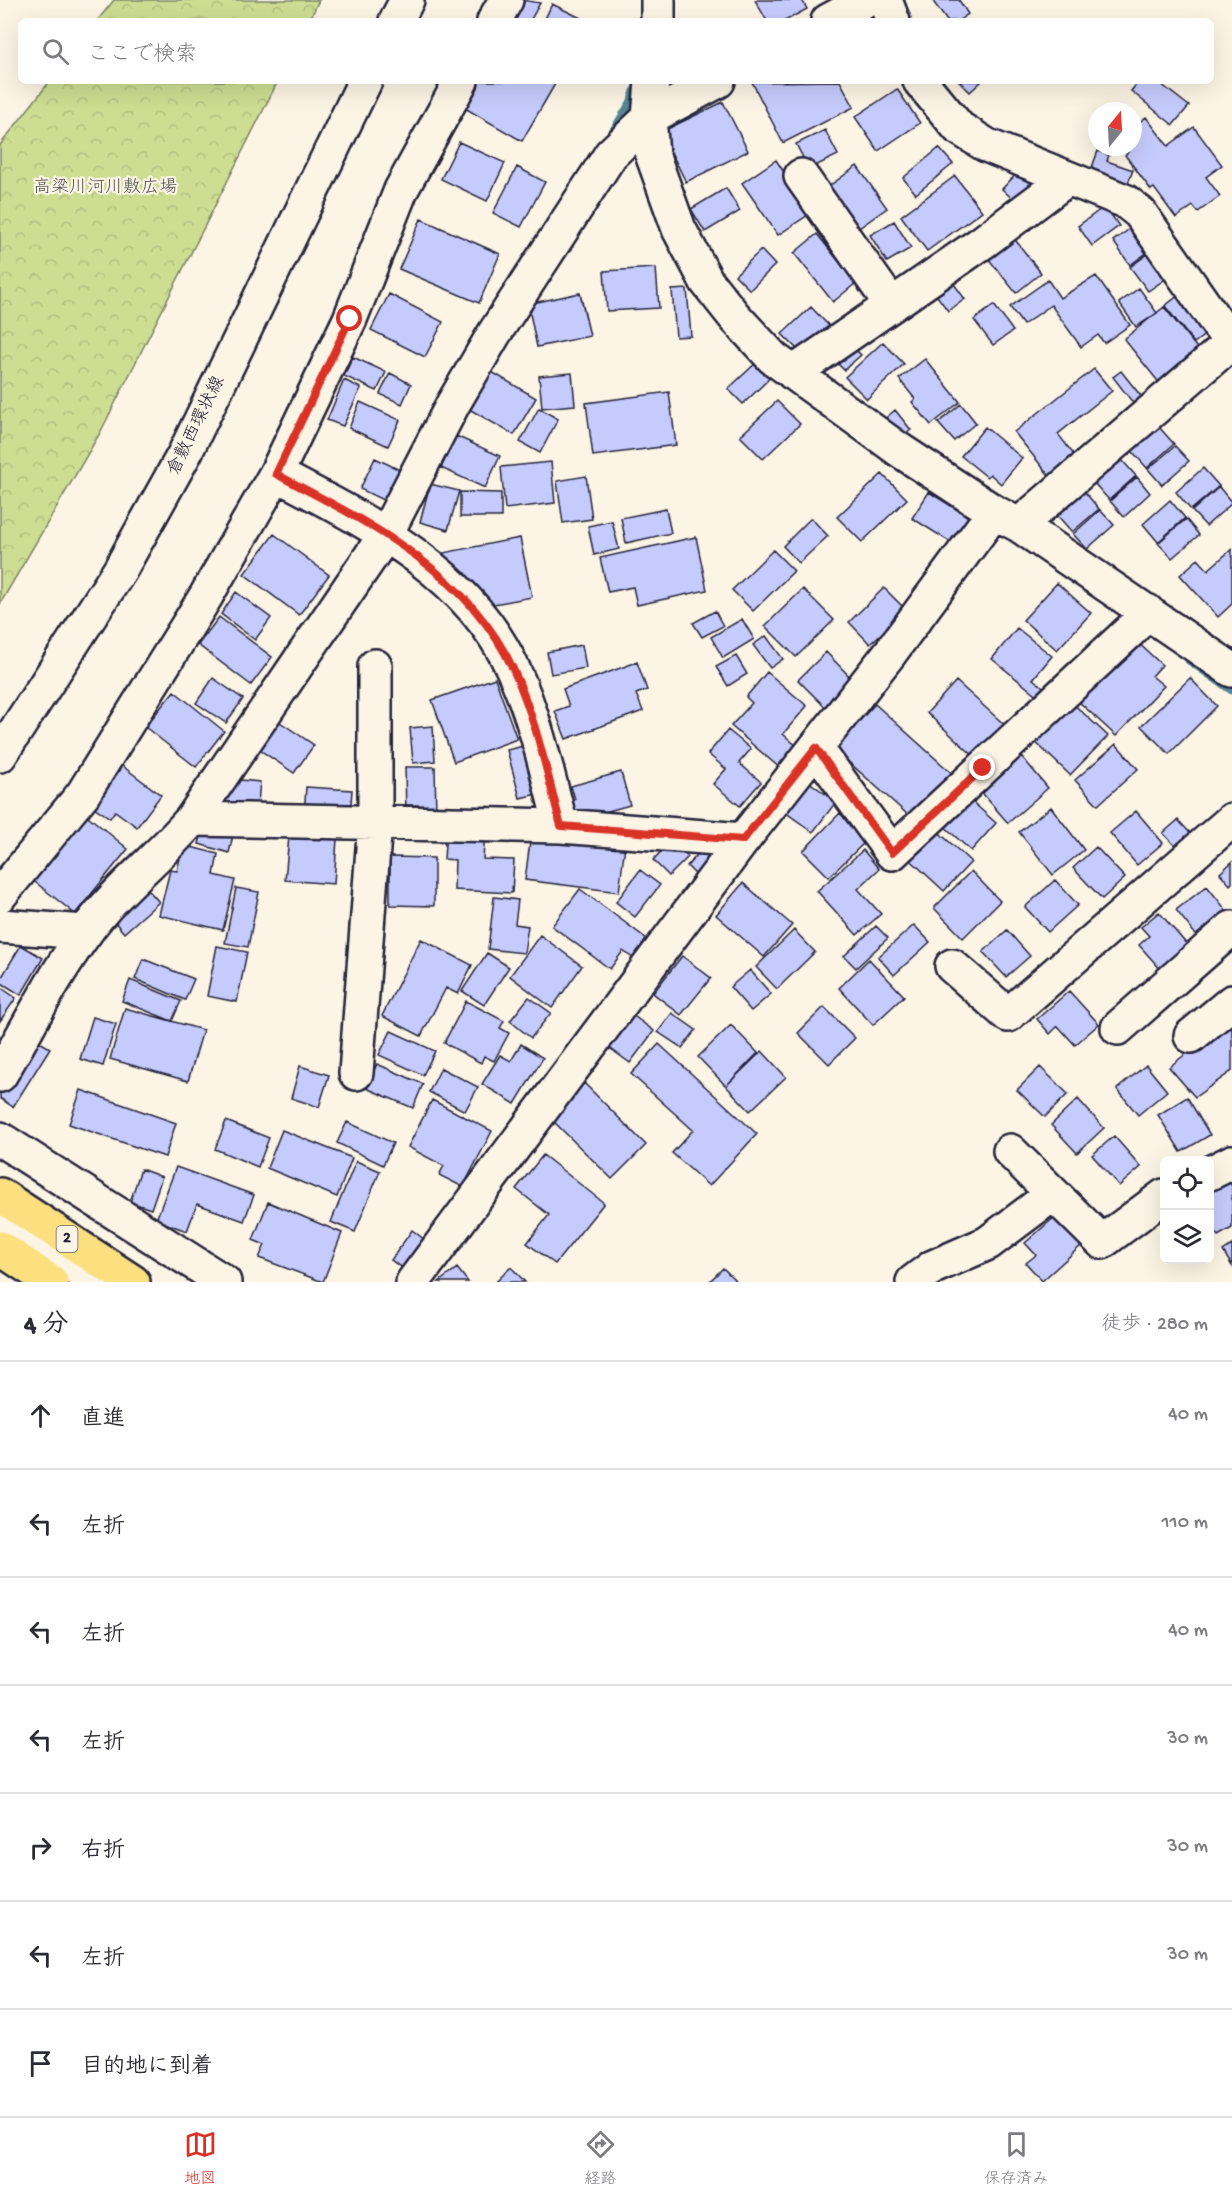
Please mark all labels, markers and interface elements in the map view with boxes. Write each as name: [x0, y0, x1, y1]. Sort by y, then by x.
search box: [18, 18, 1214, 84]
icon: search: [39, 35, 72, 68]
text: ここで検索: [87, 43, 197, 69]
north arrow: [1088, 102, 1142, 156]
park label: 高梁川河川敷広場: [33, 177, 177, 199]
route start: [336, 305, 362, 331]
street label: 倉敷西環状線: [163, 372, 230, 479]
route end: [969, 754, 995, 780]
map controls: [1160, 1156, 1214, 1264]
button: locate: [1160, 1156, 1214, 1210]
button: layers: [1160, 1210, 1214, 1264]
road number: 2: [56, 1226, 78, 1252]
text: 4 分: [24, 1311, 68, 1342]
text: 徒歩 · 280 m: [1101, 1314, 1208, 1337]
icon: ahead: [24, 1399, 57, 1432]
text: 40 m: [1168, 1404, 1208, 1427]
text: 直進: [81, 1407, 125, 1433]
icon: left: [24, 1507, 57, 1540]
text: 110 m: [1162, 1512, 1208, 1535]
text: 左折: [81, 1515, 125, 1541]
icon: left: [24, 1615, 57, 1648]
text: 40 m: [1168, 1620, 1208, 1643]
text: 左折: [81, 1623, 125, 1649]
icon: left: [24, 1723, 57, 1756]
text: 30 m: [1167, 1728, 1208, 1751]
text: 左折: [81, 1731, 125, 1757]
icon: right: [24, 1831, 57, 1864]
text: 30 m: [1167, 1836, 1208, 1859]
text: 右折: [81, 1839, 125, 1865]
icon: left: [24, 1939, 57, 1972]
text: 30 m: [1167, 1944, 1208, 1967]
text: 左折: [81, 1947, 125, 1973]
icon: arrive: [24, 2047, 57, 2080]
text: 目的地に到着: [81, 2055, 213, 2081]
tab: 地図: [184, 2128, 217, 2190]
tab: 経路: [584, 2128, 617, 2190]
tab: 保存済み: [984, 2128, 1048, 2190]

